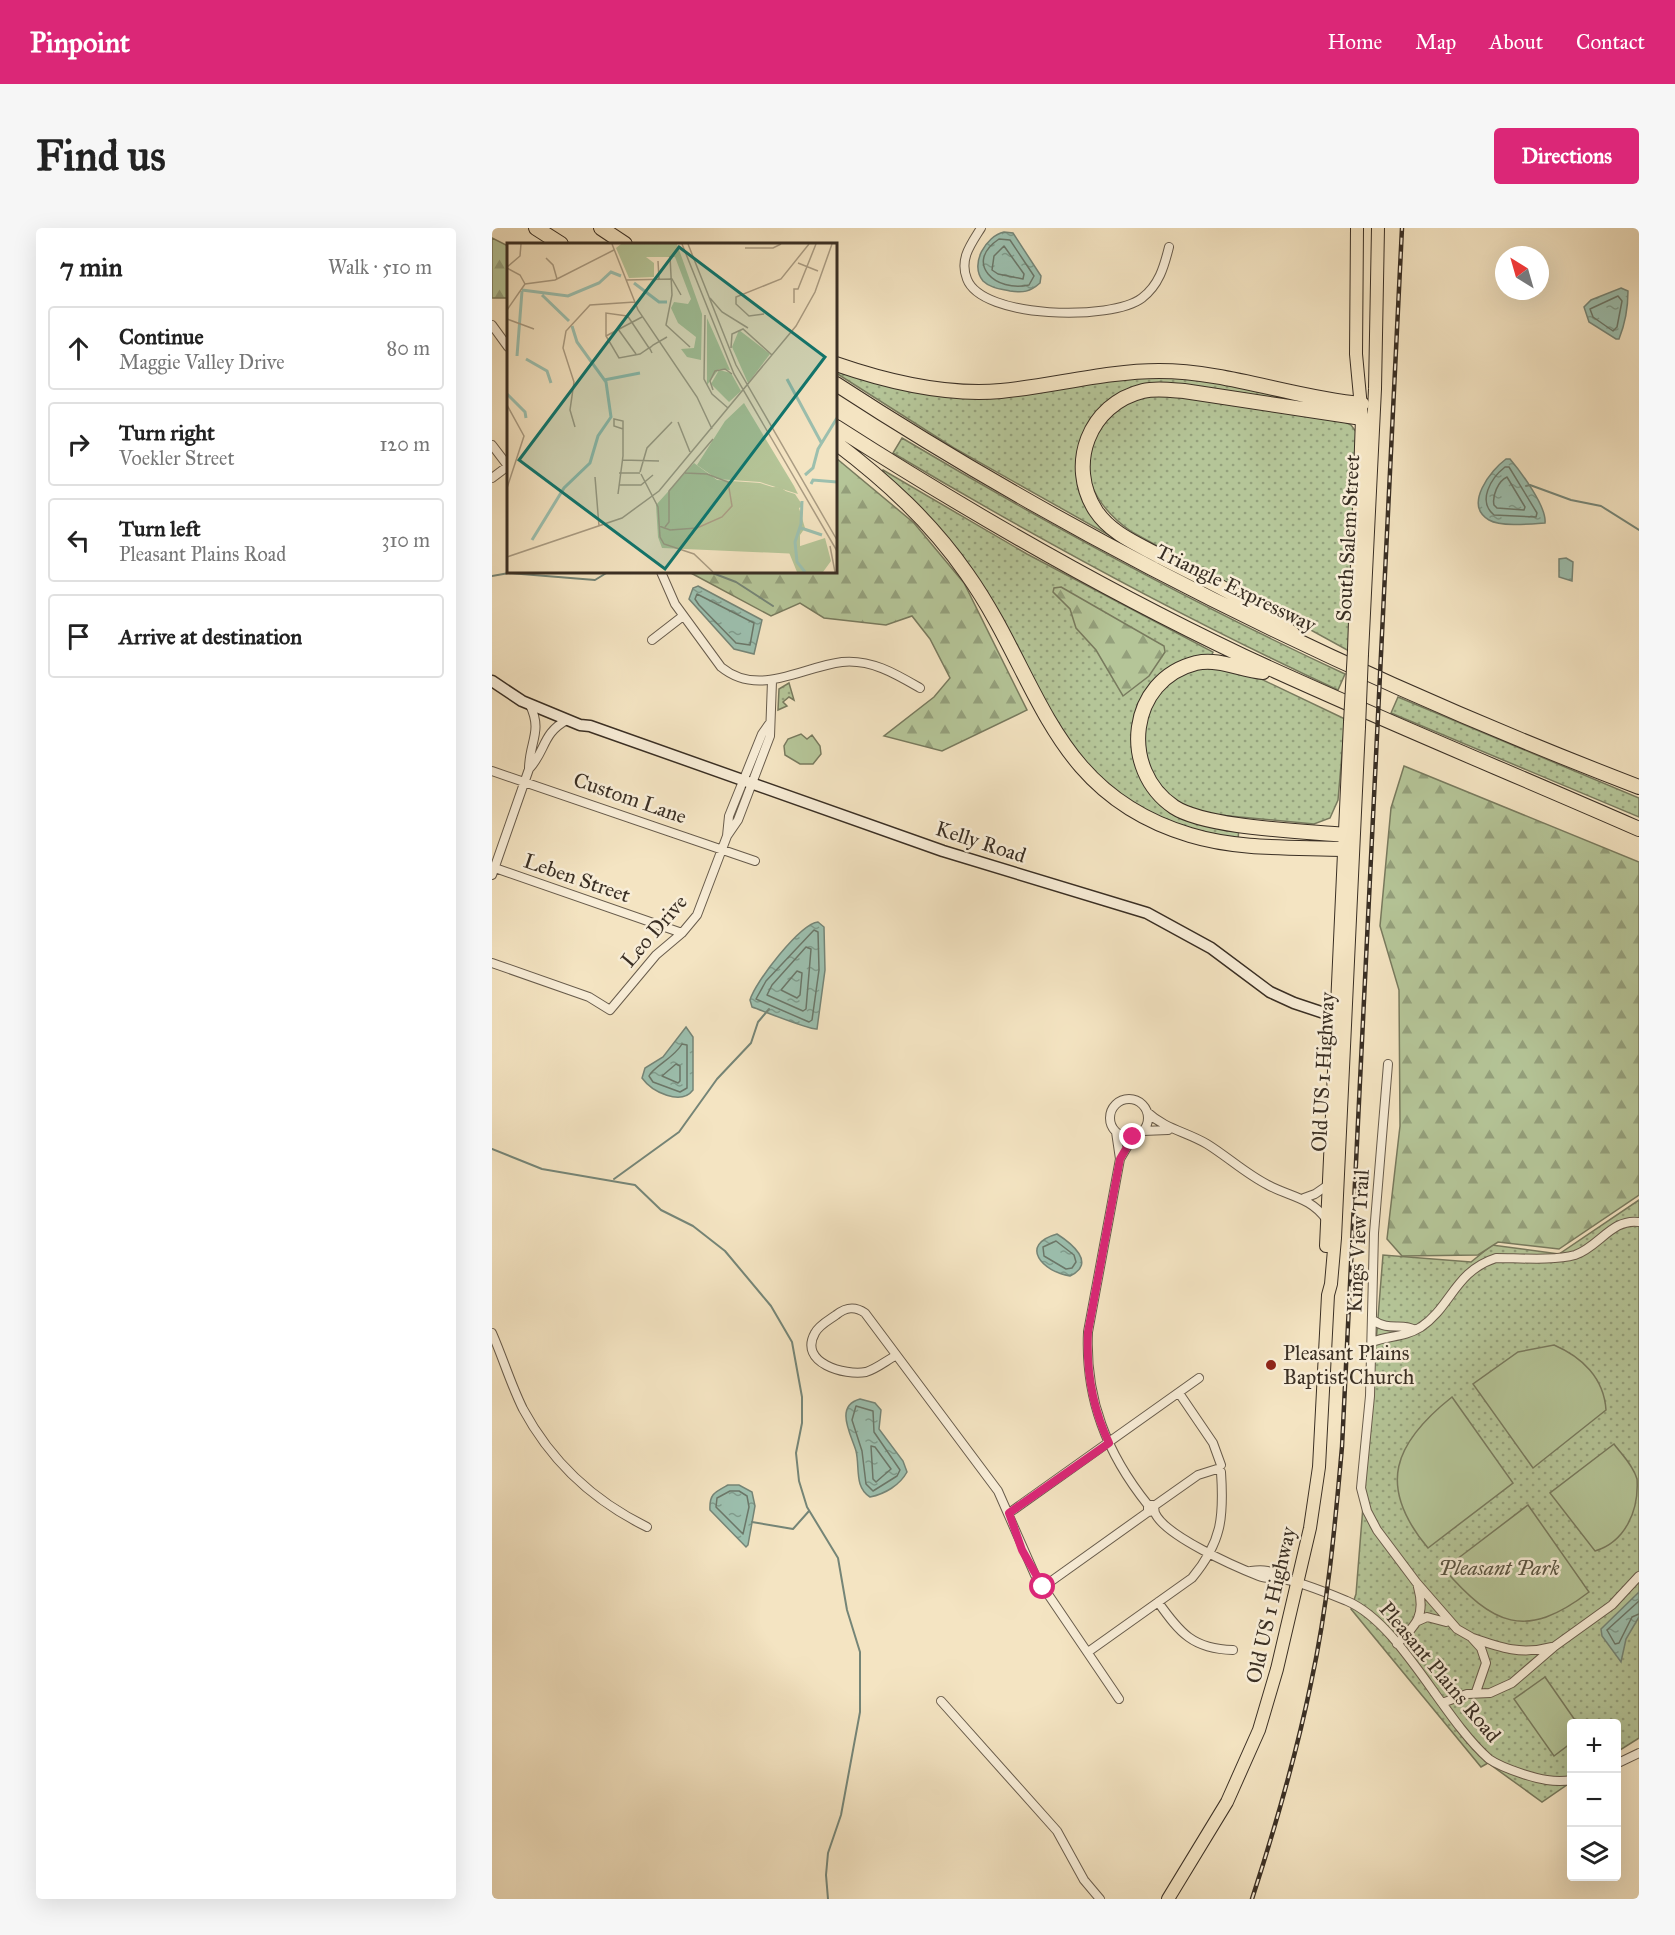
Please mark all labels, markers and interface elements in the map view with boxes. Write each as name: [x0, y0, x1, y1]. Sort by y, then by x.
text: Pinpoint: [30, 25, 130, 60]
text: Home: [1327, 29, 1382, 55]
text: Map: [1415, 29, 1456, 55]
text: About: [1489, 29, 1543, 55]
text: Contact: [1576, 29, 1645, 55]
button: Directions: [1494, 128, 1639, 184]
text: Find us: [36, 130, 166, 182]
inset map: [507, 243, 837, 573]
north arrow: [1495, 246, 1549, 300]
text: 7 min: [60, 251, 123, 283]
text: Walk · 510 m: [328, 255, 432, 279]
text: Continue: [119, 323, 204, 350]
icon: ahead: [62, 332, 95, 365]
text: 80 m: [387, 336, 430, 360]
text: Maggie Valley Drive: [119, 350, 284, 374]
text: Turn right: [119, 419, 215, 446]
icon: right: [62, 428, 95, 461]
text: 120 m: [379, 432, 430, 456]
text: Voekler Street: [119, 446, 234, 470]
street label: South Salem Street: [1331, 453, 1365, 622]
text: Turn left: [119, 515, 201, 542]
icon: left: [62, 524, 95, 557]
text: 310 m: [381, 528, 430, 552]
street label: Triangle Expressway: [1152, 538, 1321, 639]
text: Pleasant Plains Road: [119, 542, 286, 566]
icon: arrive: [62, 620, 95, 653]
text: Arrive at destination: [119, 623, 302, 650]
street label: Custom Lane: [570, 767, 690, 830]
street label: Kelly Road: [932, 815, 1030, 869]
street label: Leben Street: [520, 848, 634, 909]
street label: Leo Drive: [615, 889, 693, 973]
street label: Old US 1 Highway: [1306, 990, 1340, 1153]
route end: [1119, 1123, 1145, 1149]
street label: Kings View Trail: [1341, 1168, 1375, 1313]
place label: Pleasant Plains Baptist Church: [1283, 1340, 1415, 1390]
marker: Pleasant Plains Baptist Church: [1264, 1358, 1278, 1372]
street label: Old US 1 Highway: [1240, 1523, 1302, 1686]
park label: Pleasant Park: [1438, 1555, 1560, 1581]
route start: [1029, 1573, 1055, 1599]
street label: Pleasant Plains Road: [1374, 1596, 1507, 1748]
map controls: [1567, 1719, 1621, 1881]
button: +: [1567, 1719, 1621, 1773]
button: −: [1567, 1773, 1621, 1827]
button: layers: [1567, 1827, 1621, 1881]

